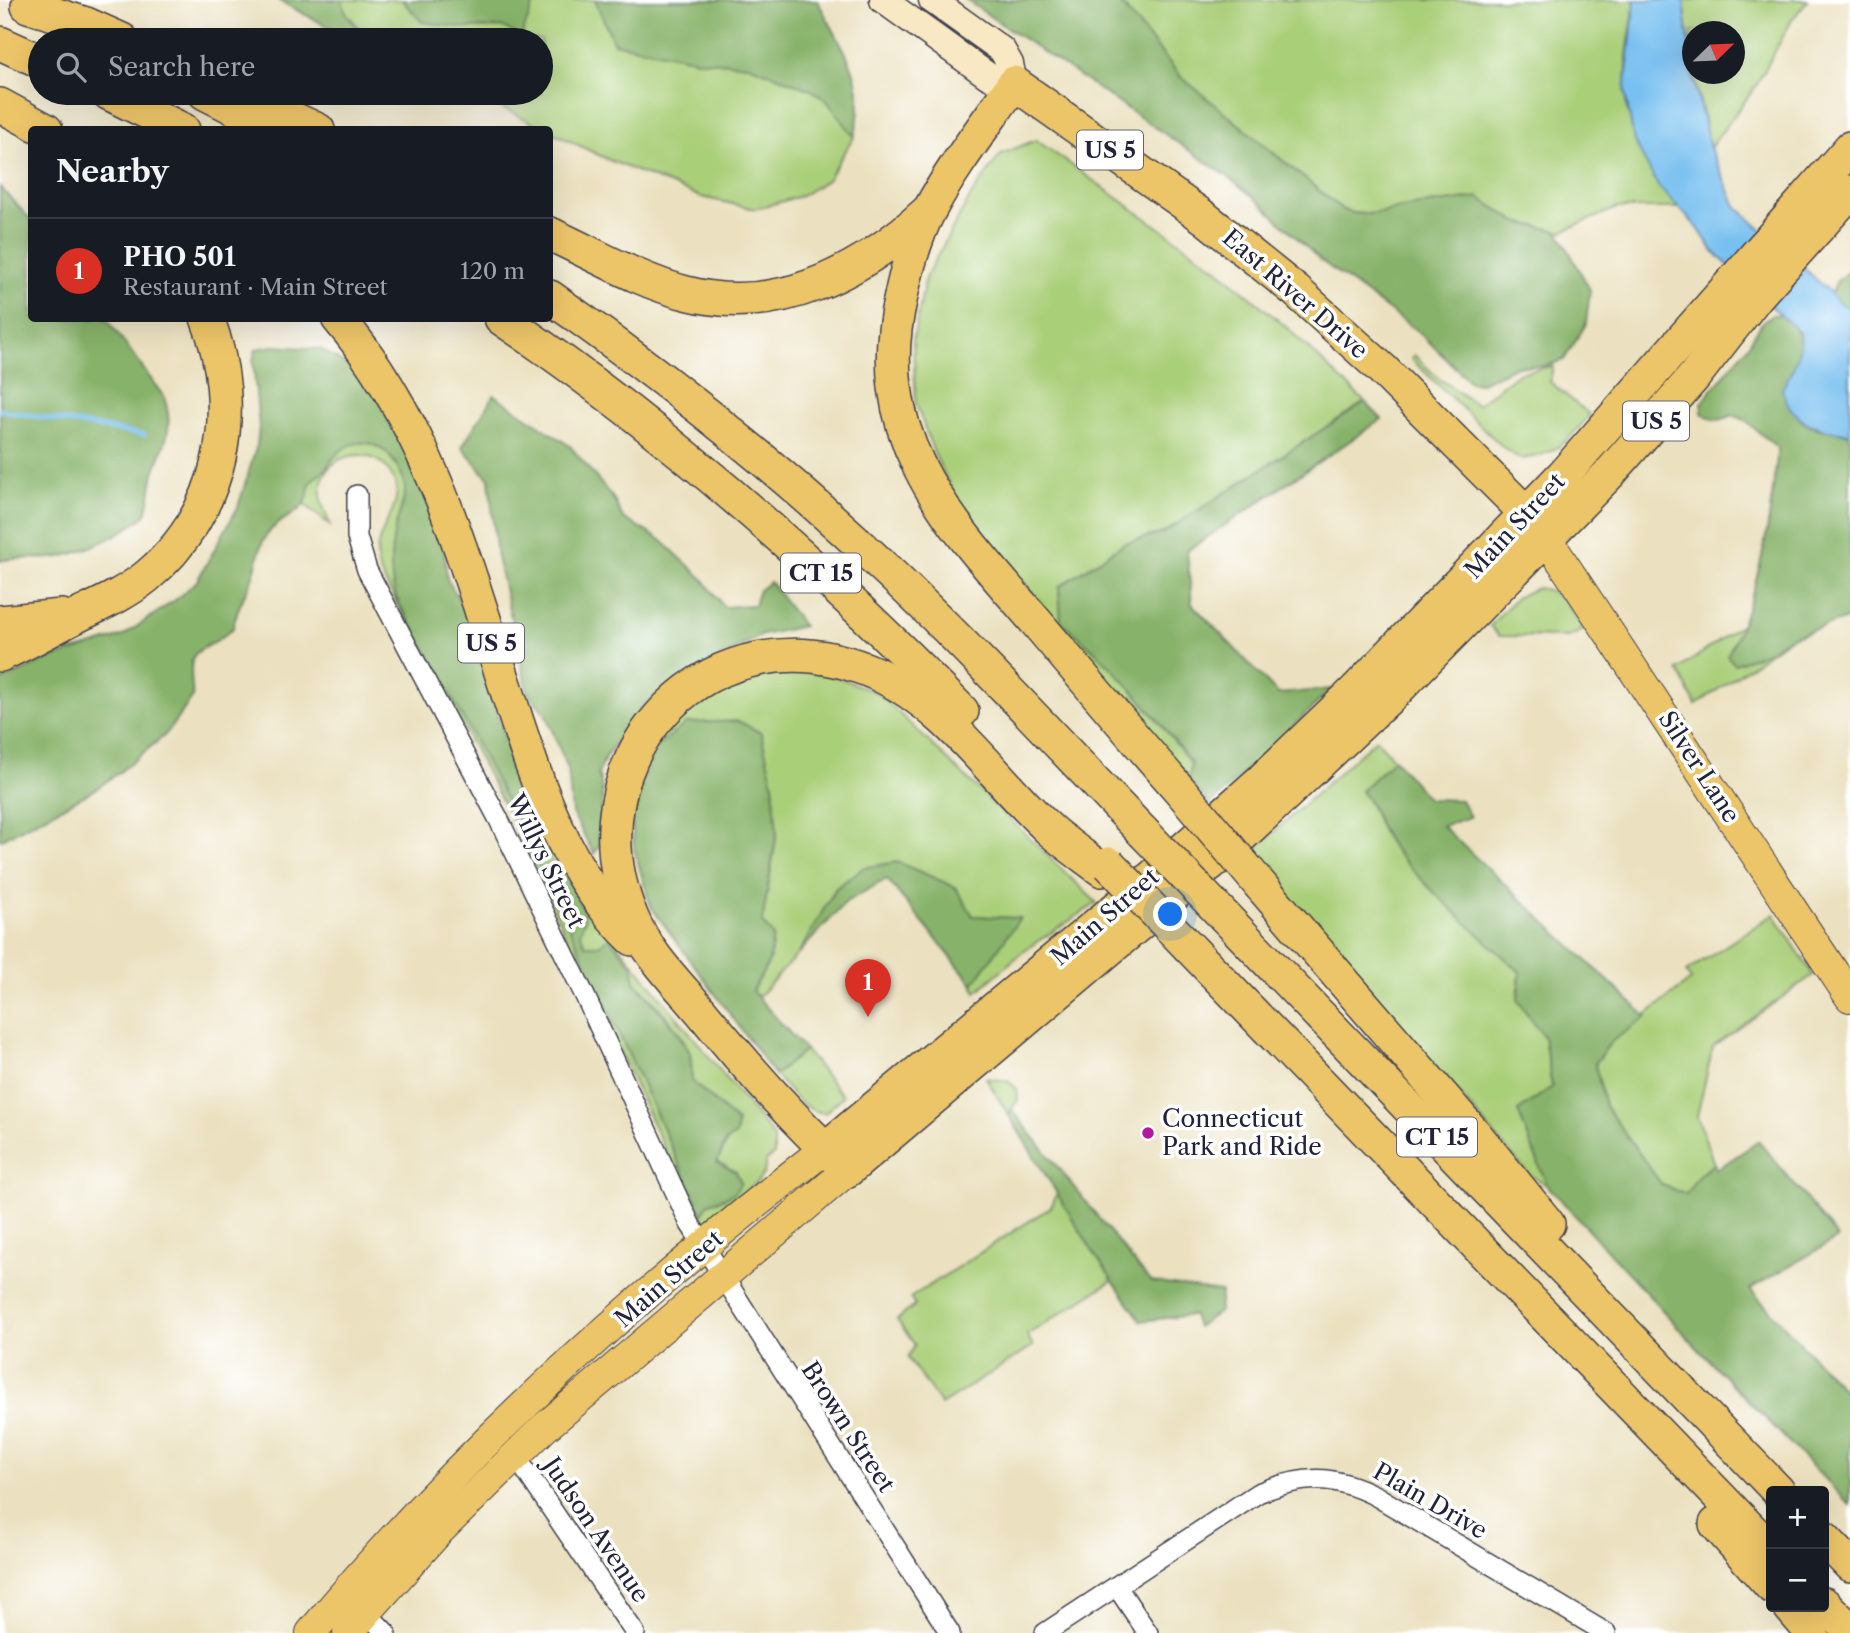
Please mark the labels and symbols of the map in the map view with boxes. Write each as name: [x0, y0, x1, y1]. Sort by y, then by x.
north arrow: [1682, 21, 1745, 84]
road number: US 5: [1077, 130, 1143, 169]
street label: East River Drive: [1217, 223, 1374, 365]
road number: US 5: [1623, 402, 1689, 440]
street label: Main Street: [1459, 467, 1571, 584]
road number: CT 15: [781, 554, 861, 593]
road number: US 5: [458, 624, 524, 663]
street label: Silver Lane: [1653, 705, 1746, 828]
street label: Willys Street: [501, 788, 592, 933]
street label: Main Street: [1045, 862, 1165, 971]
your location: [1153, 897, 1187, 931]
pin: 1: [845, 959, 891, 1017]
place label: Connecticut Park and Ride: [1162, 1104, 1322, 1161]
road number: CT 15: [1397, 1118, 1477, 1156]
marker: Connecticut Park and Ride: [1140, 1125, 1156, 1141]
street label: Main Street: [609, 1224, 729, 1333]
street label: Brown Street: [795, 1356, 902, 1498]
street label: Judson Avenue: [535, 1448, 656, 1608]
street label: Plain Drive: [1368, 1456, 1492, 1545]

